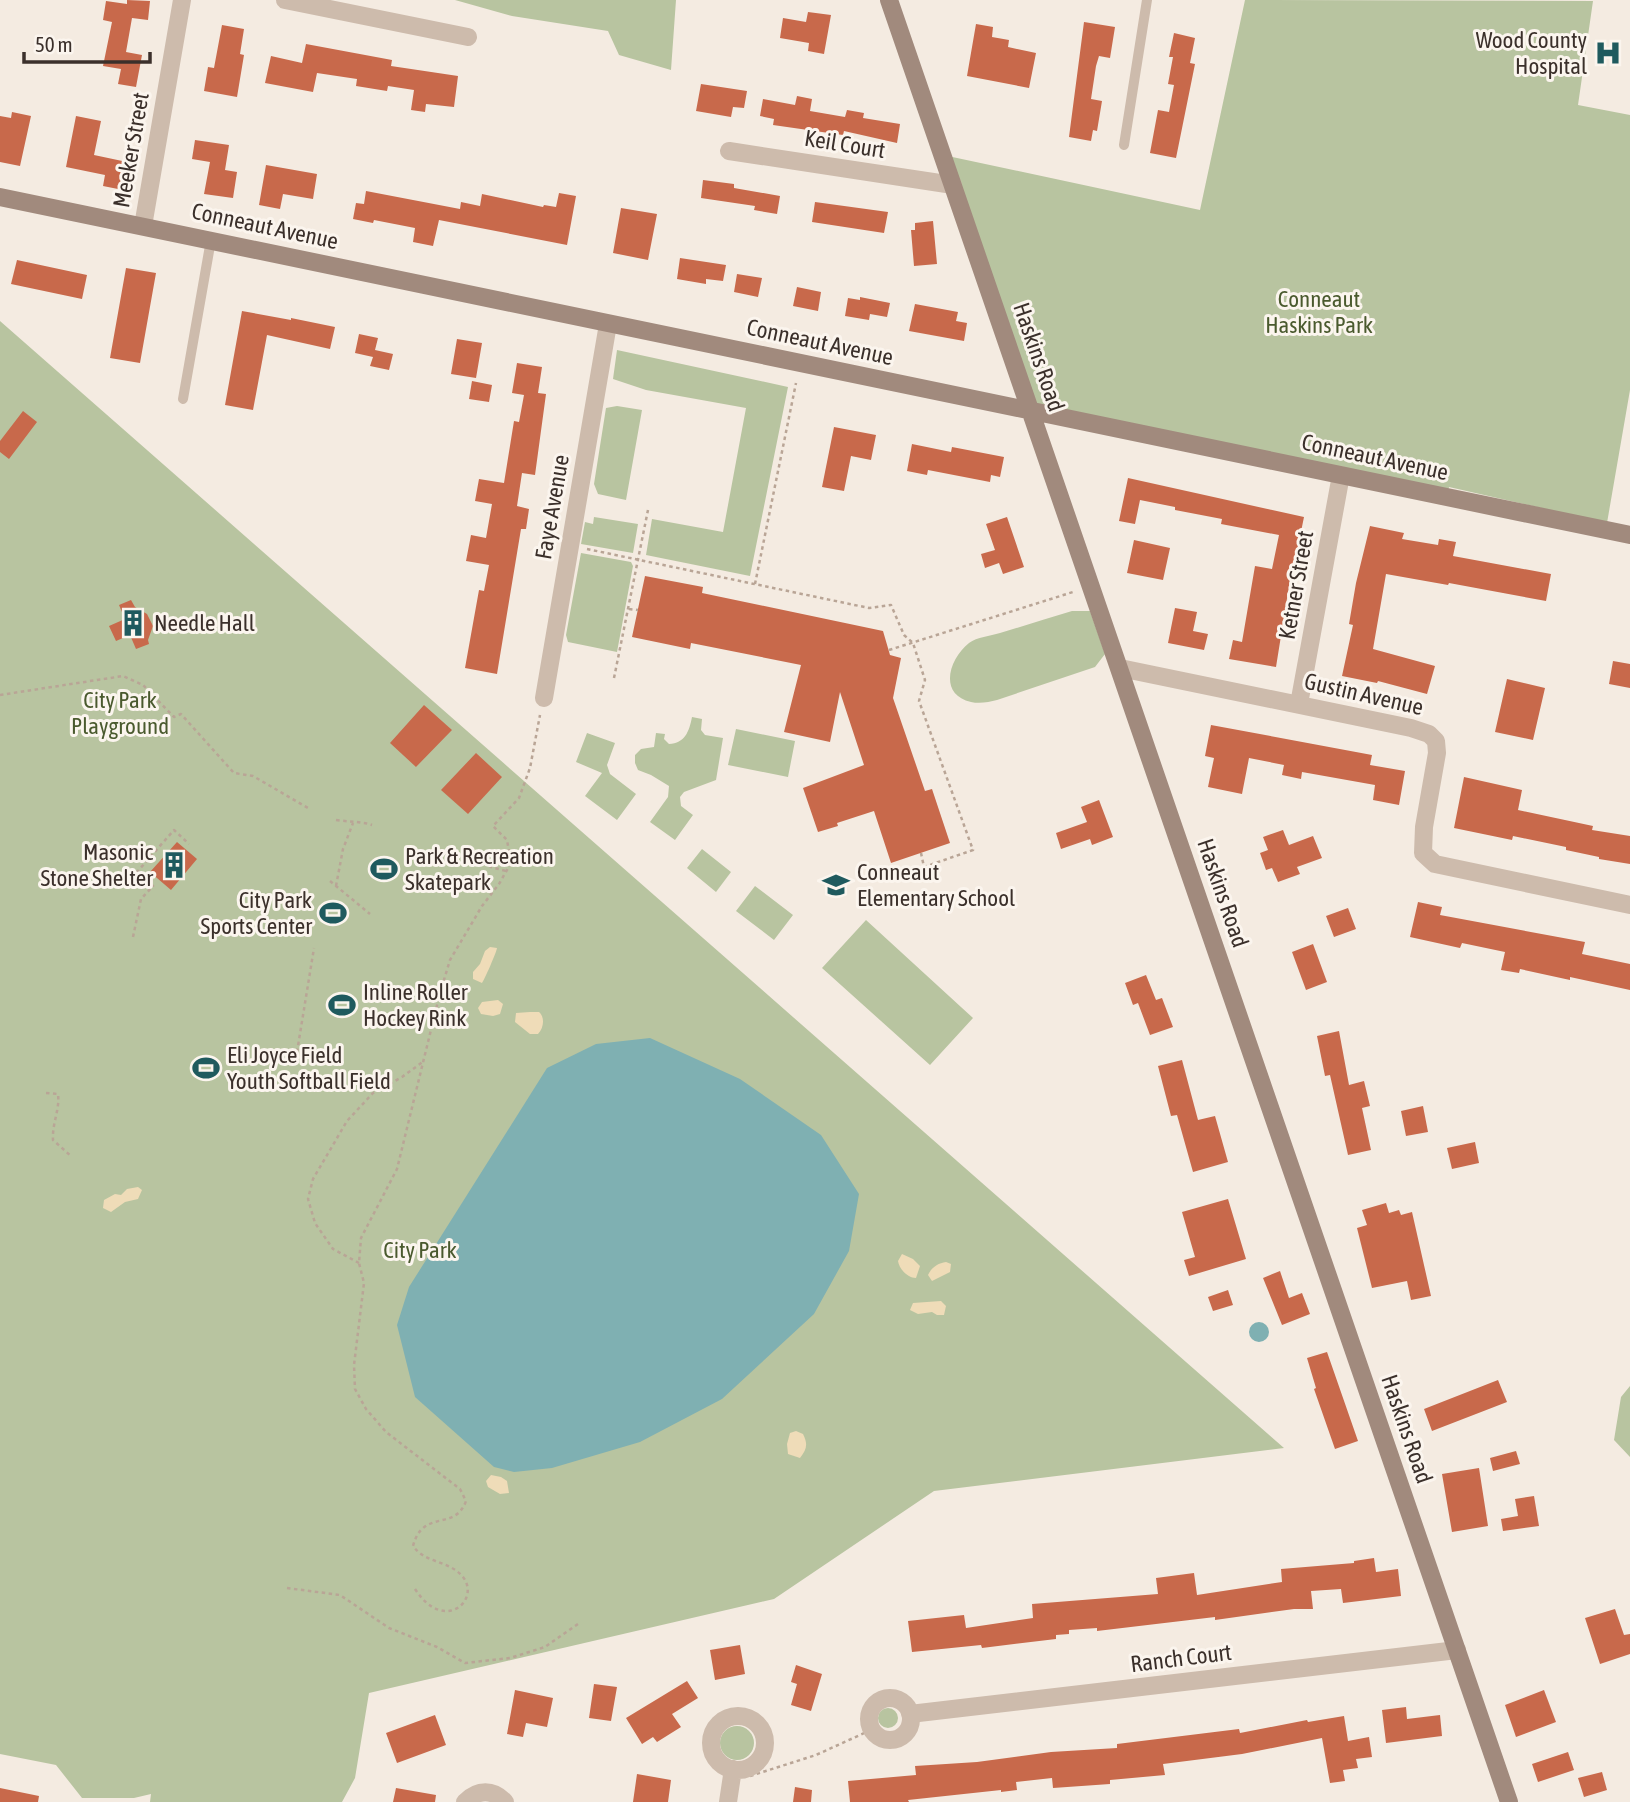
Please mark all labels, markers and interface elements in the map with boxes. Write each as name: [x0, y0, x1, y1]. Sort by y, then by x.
scale bar: [24, 21, 150, 65]
place label: Wood County Hospital: [1476, 27, 1587, 79]
text: 50 m: [35, 32, 73, 56]
hospital icon: Wood County Hospital: [1593, 38, 1623, 68]
street label: Meeker Street: [108, 90, 154, 210]
street label: Keil Court: [803, 125, 887, 163]
street label: Conneaut Avenue: [189, 198, 341, 254]
park label: Conneaut Haskins Park: [1265, 286, 1373, 338]
street label: Haskins Road: [1008, 299, 1070, 415]
street label: Conneaut Avenue: [744, 314, 896, 370]
street label: Conneaut Avenue: [1299, 429, 1451, 485]
street label: Faye Avenue: [530, 453, 574, 561]
street label: Ketner Street: [1274, 529, 1318, 641]
building icon: Needle Hall: [118, 608, 148, 638]
place label: Needle Hall: [154, 610, 255, 636]
street label: Gustin Avenue: [1302, 668, 1426, 720]
park label: City Park Playground: [71, 687, 169, 739]
street label: Haskins Road: [1192, 835, 1254, 951]
place label: Masonic Stone Shelter: [40, 839, 154, 891]
place label: Park & Recreation Skatepark: [405, 843, 554, 895]
building icon: Masonic Stone Shelter: [159, 850, 189, 880]
sports icon: Park & Recreation Skatepark: [369, 854, 399, 884]
place label: Conneaut Elementary School: [857, 859, 1015, 911]
school or university icon: Conneaut Elementary School: [821, 870, 851, 900]
place label: City Park Sports Center: [201, 887, 313, 939]
sports icon: City Park Sports Center: [318, 898, 348, 928]
place label: Inline Roller Hockey Rink: [363, 979, 469, 1031]
sports icon: Inline Roller Hockey Rink: [327, 990, 357, 1020]
place label: Eli Joyce Field Youth Softball Field: [227, 1042, 391, 1094]
sports icon: Eli Joyce Field Youth Softball Field: [191, 1053, 221, 1083]
park label: City Park: [383, 1237, 457, 1263]
street label: Haskins Road: [1376, 1371, 1438, 1487]
street label: Ranch Court: [1129, 1639, 1233, 1677]

